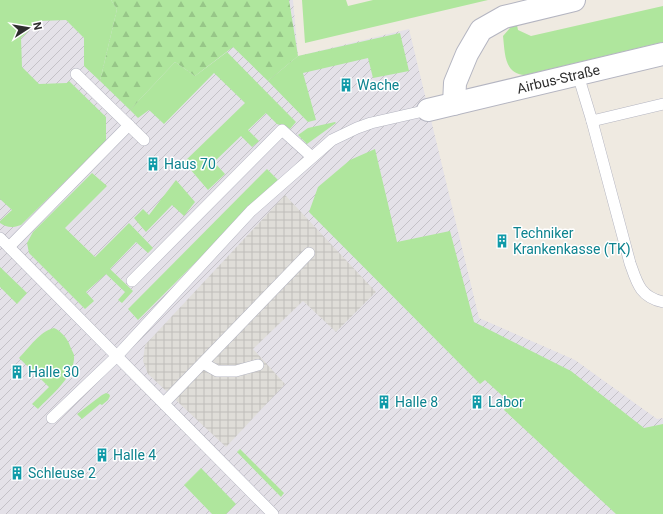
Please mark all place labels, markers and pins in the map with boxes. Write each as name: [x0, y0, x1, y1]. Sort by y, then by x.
building icon: Wache: [338, 77, 354, 93]
place label: Wache: [357, 77, 399, 93]
building icon: Haus 70: [145, 156, 161, 172]
place label: Haus 70: [164, 156, 216, 172]
place label: Techniker Krankenkasse (TK): [513, 225, 631, 258]
building icon: Techniker Krankenkasse (TK): [494, 233, 510, 249]
building icon: Halle 30: [9, 364, 25, 380]
place label: Halle 30: [28, 364, 79, 380]
building icon: Halle 8: [376, 394, 392, 410]
place label: Halle 8: [395, 394, 438, 410]
building icon: Labor: [469, 394, 485, 410]
place label: Labor: [488, 394, 524, 410]
building icon: Halle 4: [94, 447, 110, 463]
place label: Halle 4: [113, 447, 156, 463]
building icon: Schleuse 2: [9, 465, 25, 481]
place label: Schleuse 2: [28, 465, 96, 481]

